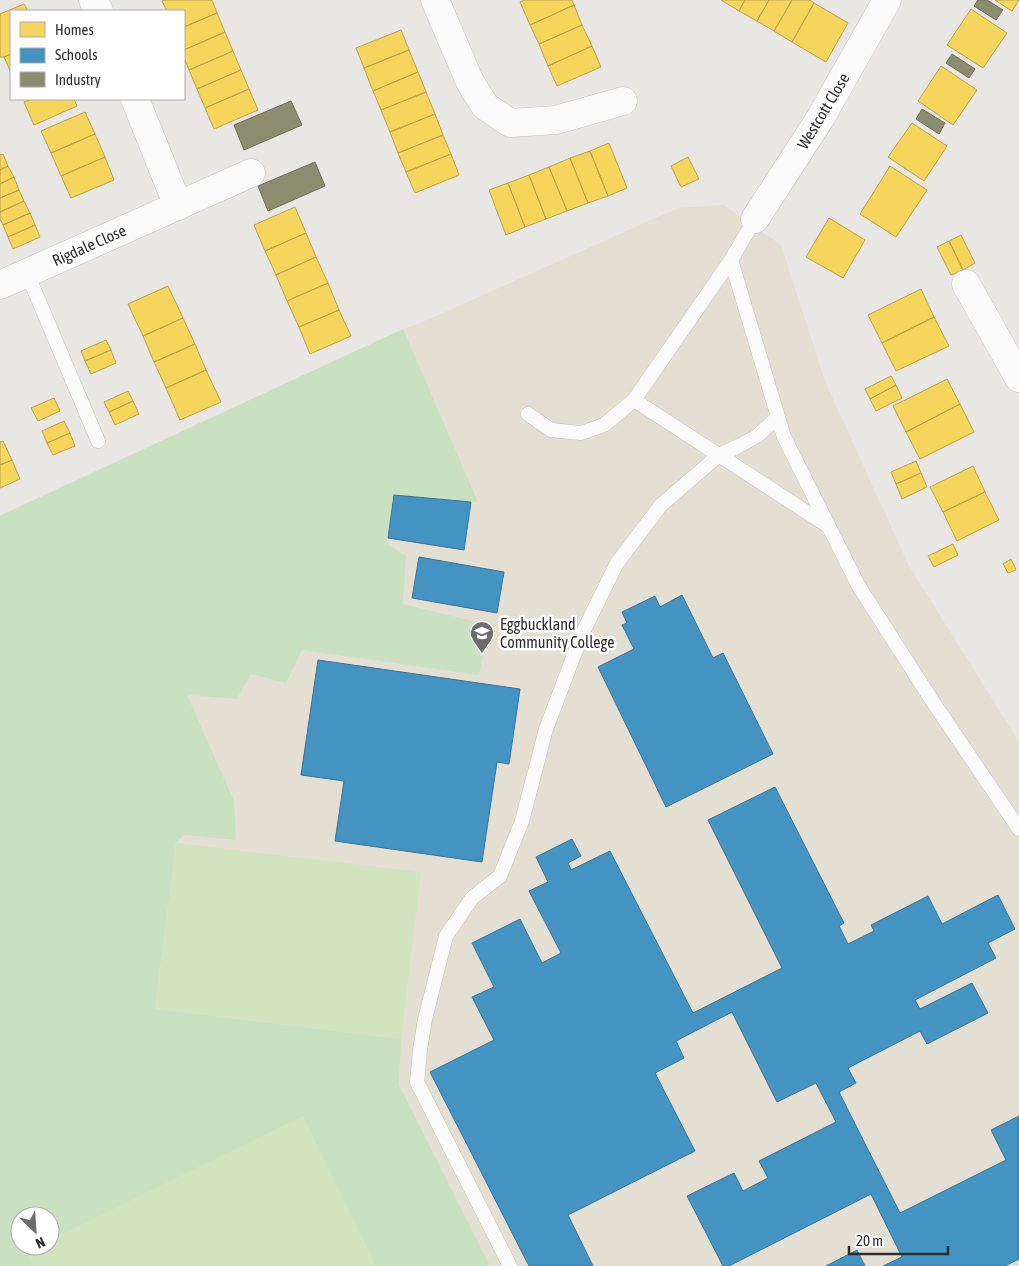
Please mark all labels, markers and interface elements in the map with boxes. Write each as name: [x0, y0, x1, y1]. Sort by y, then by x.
legend: [10, 10, 185, 100]
text: Homes: [55, 21, 94, 38]
text: Schools: [55, 46, 98, 63]
street label: Westcott Close: [793, 70, 853, 152]
text: Industry: [55, 71, 101, 88]
street label: Rigdale Close: [49, 221, 129, 270]
place label: Eggbuckland Community College: [500, 615, 614, 652]
school or university icon: Eggbuckland Community College: [469, 620, 495, 654]
north arrow: [10, 1206, 60, 1256]
scale bar: [849, 1224, 948, 1256]
text: 20 m: [856, 1232, 883, 1249]
text: N: [33, 1234, 48, 1252]

